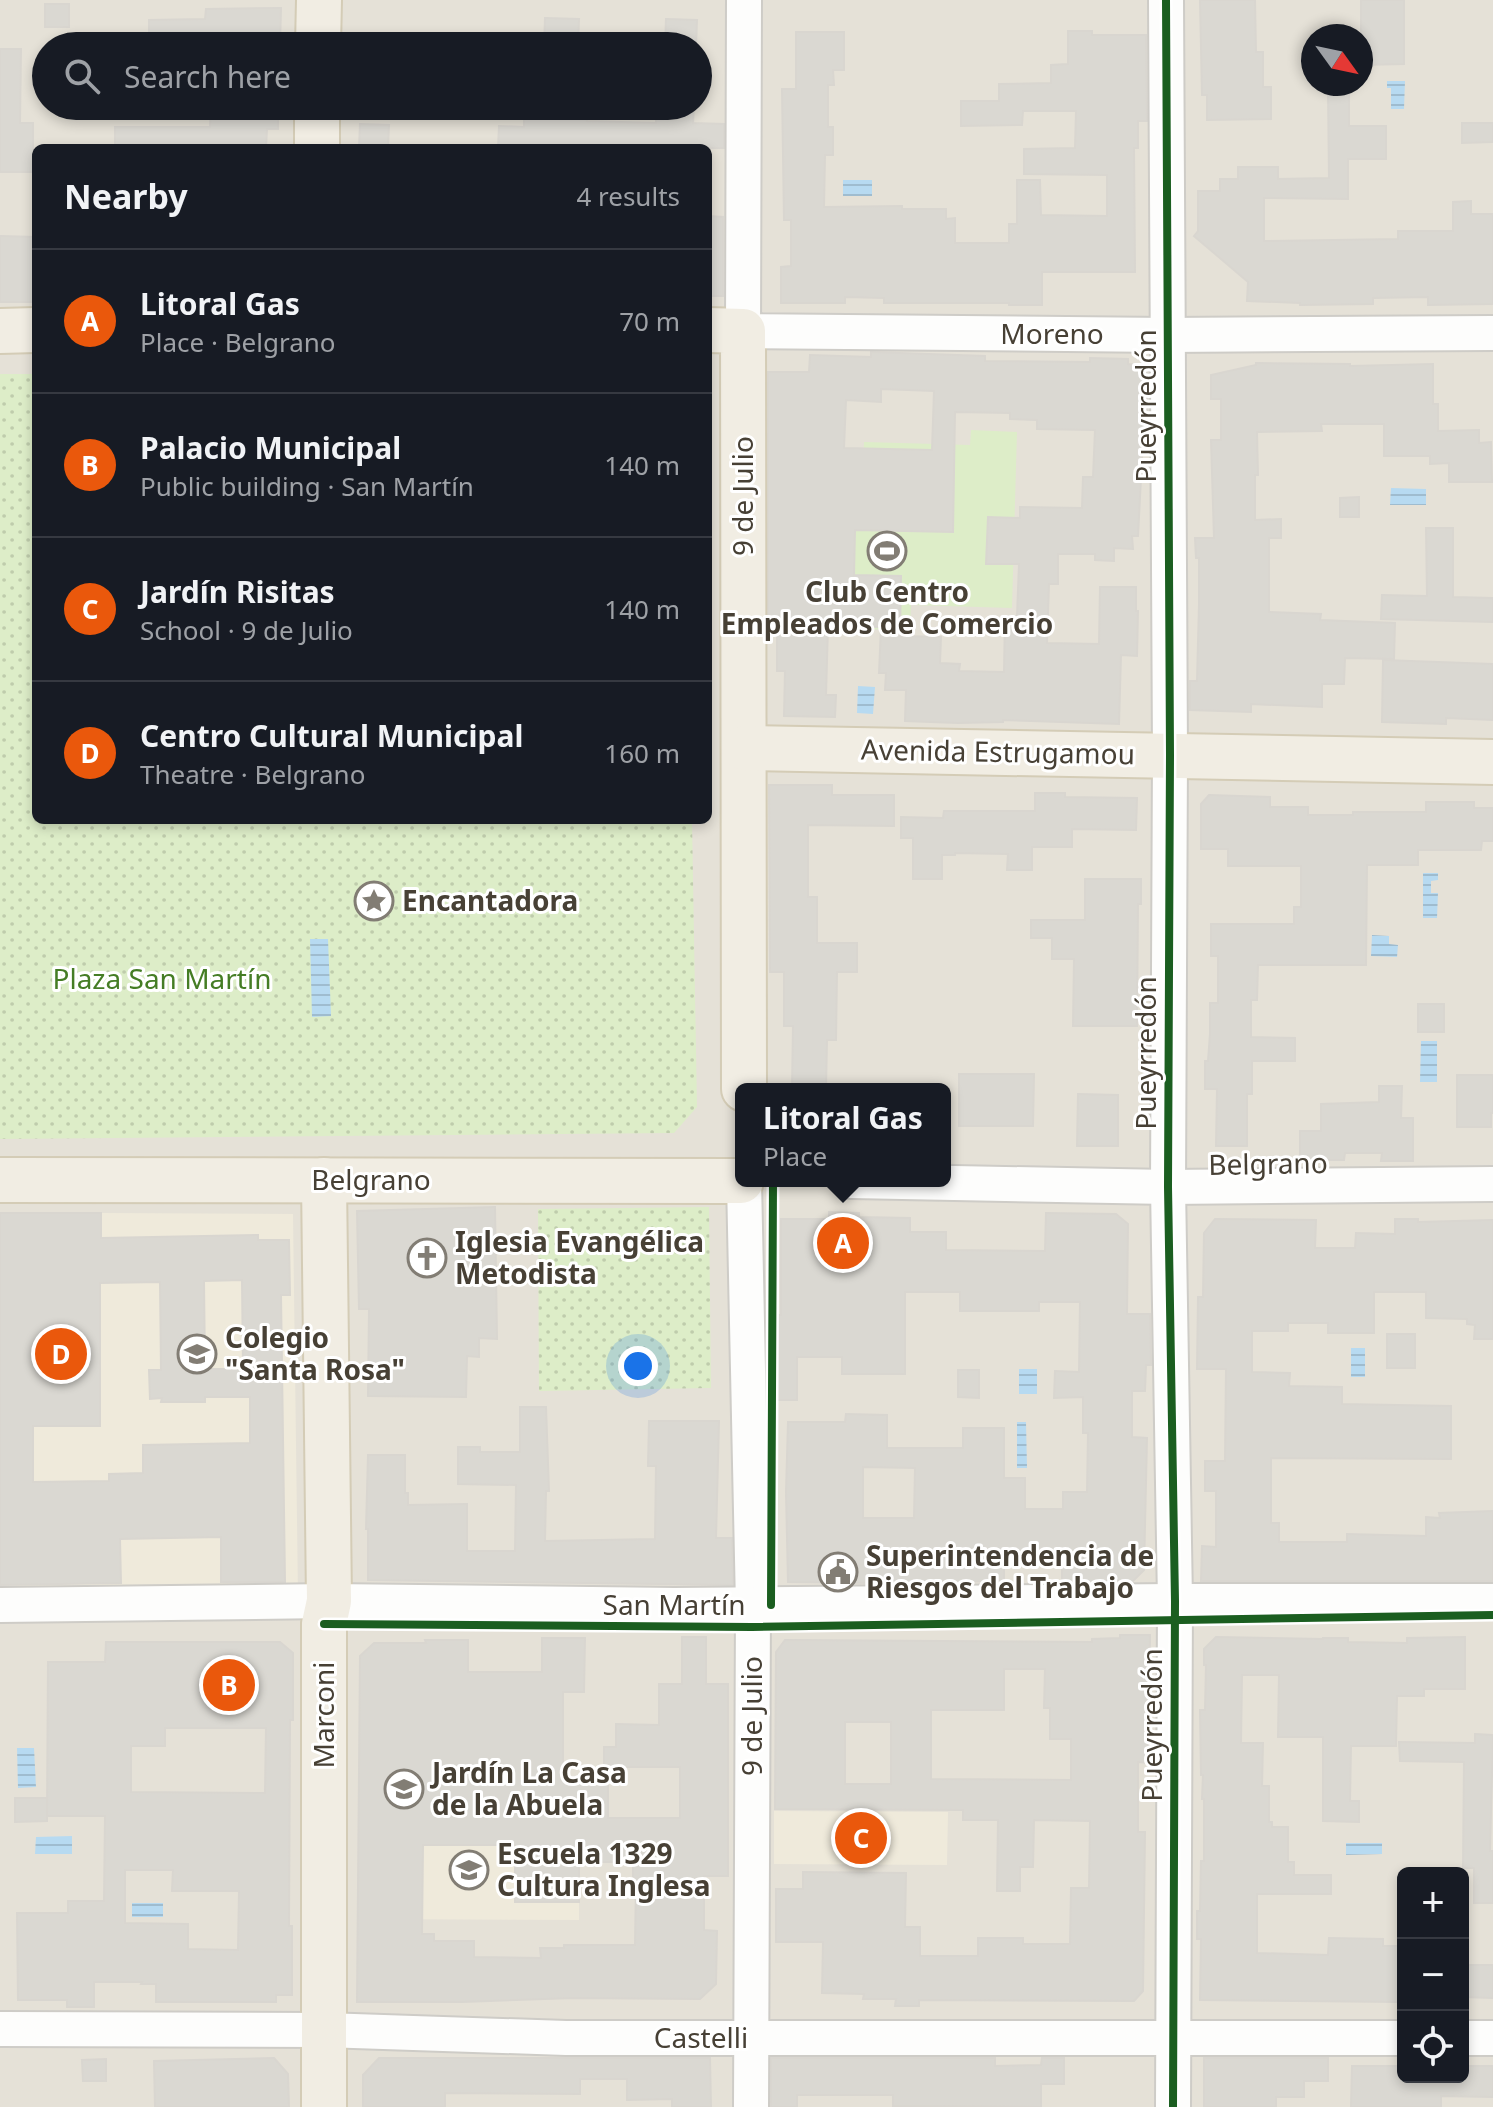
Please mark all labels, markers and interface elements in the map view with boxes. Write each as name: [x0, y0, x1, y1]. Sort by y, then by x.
north arrow: [1301, 24, 1373, 96]
search box: [32, 32, 712, 120]
icon: search: [60, 54, 104, 98]
text: Search here: [124, 56, 291, 97]
text: Nearby: [64, 173, 188, 219]
text: 4 results: [576, 178, 680, 214]
text: Litoral Gas: [140, 283, 300, 324]
text: A: [81, 303, 99, 339]
text: 70 m: [619, 303, 680, 339]
street label: Moreno: [1000, 314, 1104, 352]
text: Place · Belgrano: [140, 324, 336, 360]
street label: Pueyrredón: [1126, 329, 1164, 483]
text: Palacio Municipal: [140, 427, 401, 468]
street label: 9 de Julio: [723, 436, 761, 556]
text: B: [81, 447, 99, 483]
text: 140 m: [604, 447, 680, 483]
text: Public building · San Martín: [140, 468, 474, 504]
sports icon: Club Centro Empleados de Comercio: [866, 530, 908, 572]
text: Jardín Risitas: [140, 571, 335, 612]
place label: Club Centro Empleados de Comercio: [721, 572, 1053, 642]
text: C: [82, 591, 98, 627]
text: 140 m: [604, 591, 680, 627]
text: School · 9 de Julio: [140, 612, 353, 648]
text: Centro Cultural Municipal: [140, 715, 523, 756]
street label: Avenida Estrugamou: [861, 730, 1135, 772]
text: D: [80, 735, 100, 771]
text: 160 m: [604, 735, 680, 771]
text: Theatre · Belgrano: [140, 756, 365, 792]
place icon: Encantadora: [353, 880, 395, 922]
place label: Encantadora: [402, 881, 578, 919]
park label: Plaza San Martín: [53, 959, 272, 997]
street label: Pueyrredón: [1126, 976, 1164, 1130]
popup: [735, 1083, 951, 1187]
text: Litoral Gas: [763, 1097, 923, 1138]
text: Place: [763, 1138, 827, 1174]
street label: Belgrano: [1208, 1143, 1328, 1183]
street label: Belgrano: [311, 1160, 431, 1198]
pin: A: [817, 1213, 869, 1273]
place label: Iglesia Evangélica Metodista: [455, 1222, 704, 1292]
church icon: Iglesia Evangélica Metodista: [406, 1237, 448, 1279]
place label: Colegio "Santa Rosa": [225, 1318, 405, 1388]
pin: D: [35, 1324, 87, 1384]
school or university icon: Colegio "Santa Rosa": [176, 1333, 218, 1375]
your location: [618, 1346, 658, 1386]
place label: Superintendencia de Riesgos del Trabajo: [866, 1536, 1154, 1606]
public building icon: Superintendencia de Riesgos del Trabajo: [817, 1551, 859, 1593]
street label: San Martín: [603, 1585, 745, 1623]
street label: Pueyrredón: [1132, 1648, 1170, 1802]
pin: B: [203, 1655, 255, 1715]
street label: 9 de Julio: [732, 1656, 770, 1776]
street label: Marconi: [304, 1661, 342, 1769]
place label: Jardín La Casa de la Abuela: [429, 1753, 627, 1823]
school or university icon: Jardín La Casa de la Abuela: [383, 1768, 425, 1810]
pin: C: [835, 1808, 887, 1868]
place label: Escuela 1329 Cultura Inglesa: [497, 1834, 711, 1904]
school or university icon: Escuela 1329 Cultura Inglesa: [448, 1849, 490, 1891]
map controls: [1397, 1867, 1469, 2083]
button: +: [1397, 1867, 1469, 1939]
button: −: [1397, 1939, 1469, 2011]
button: locate: [1397, 2011, 1469, 2083]
street label: Castelli: [654, 2018, 748, 2056]

